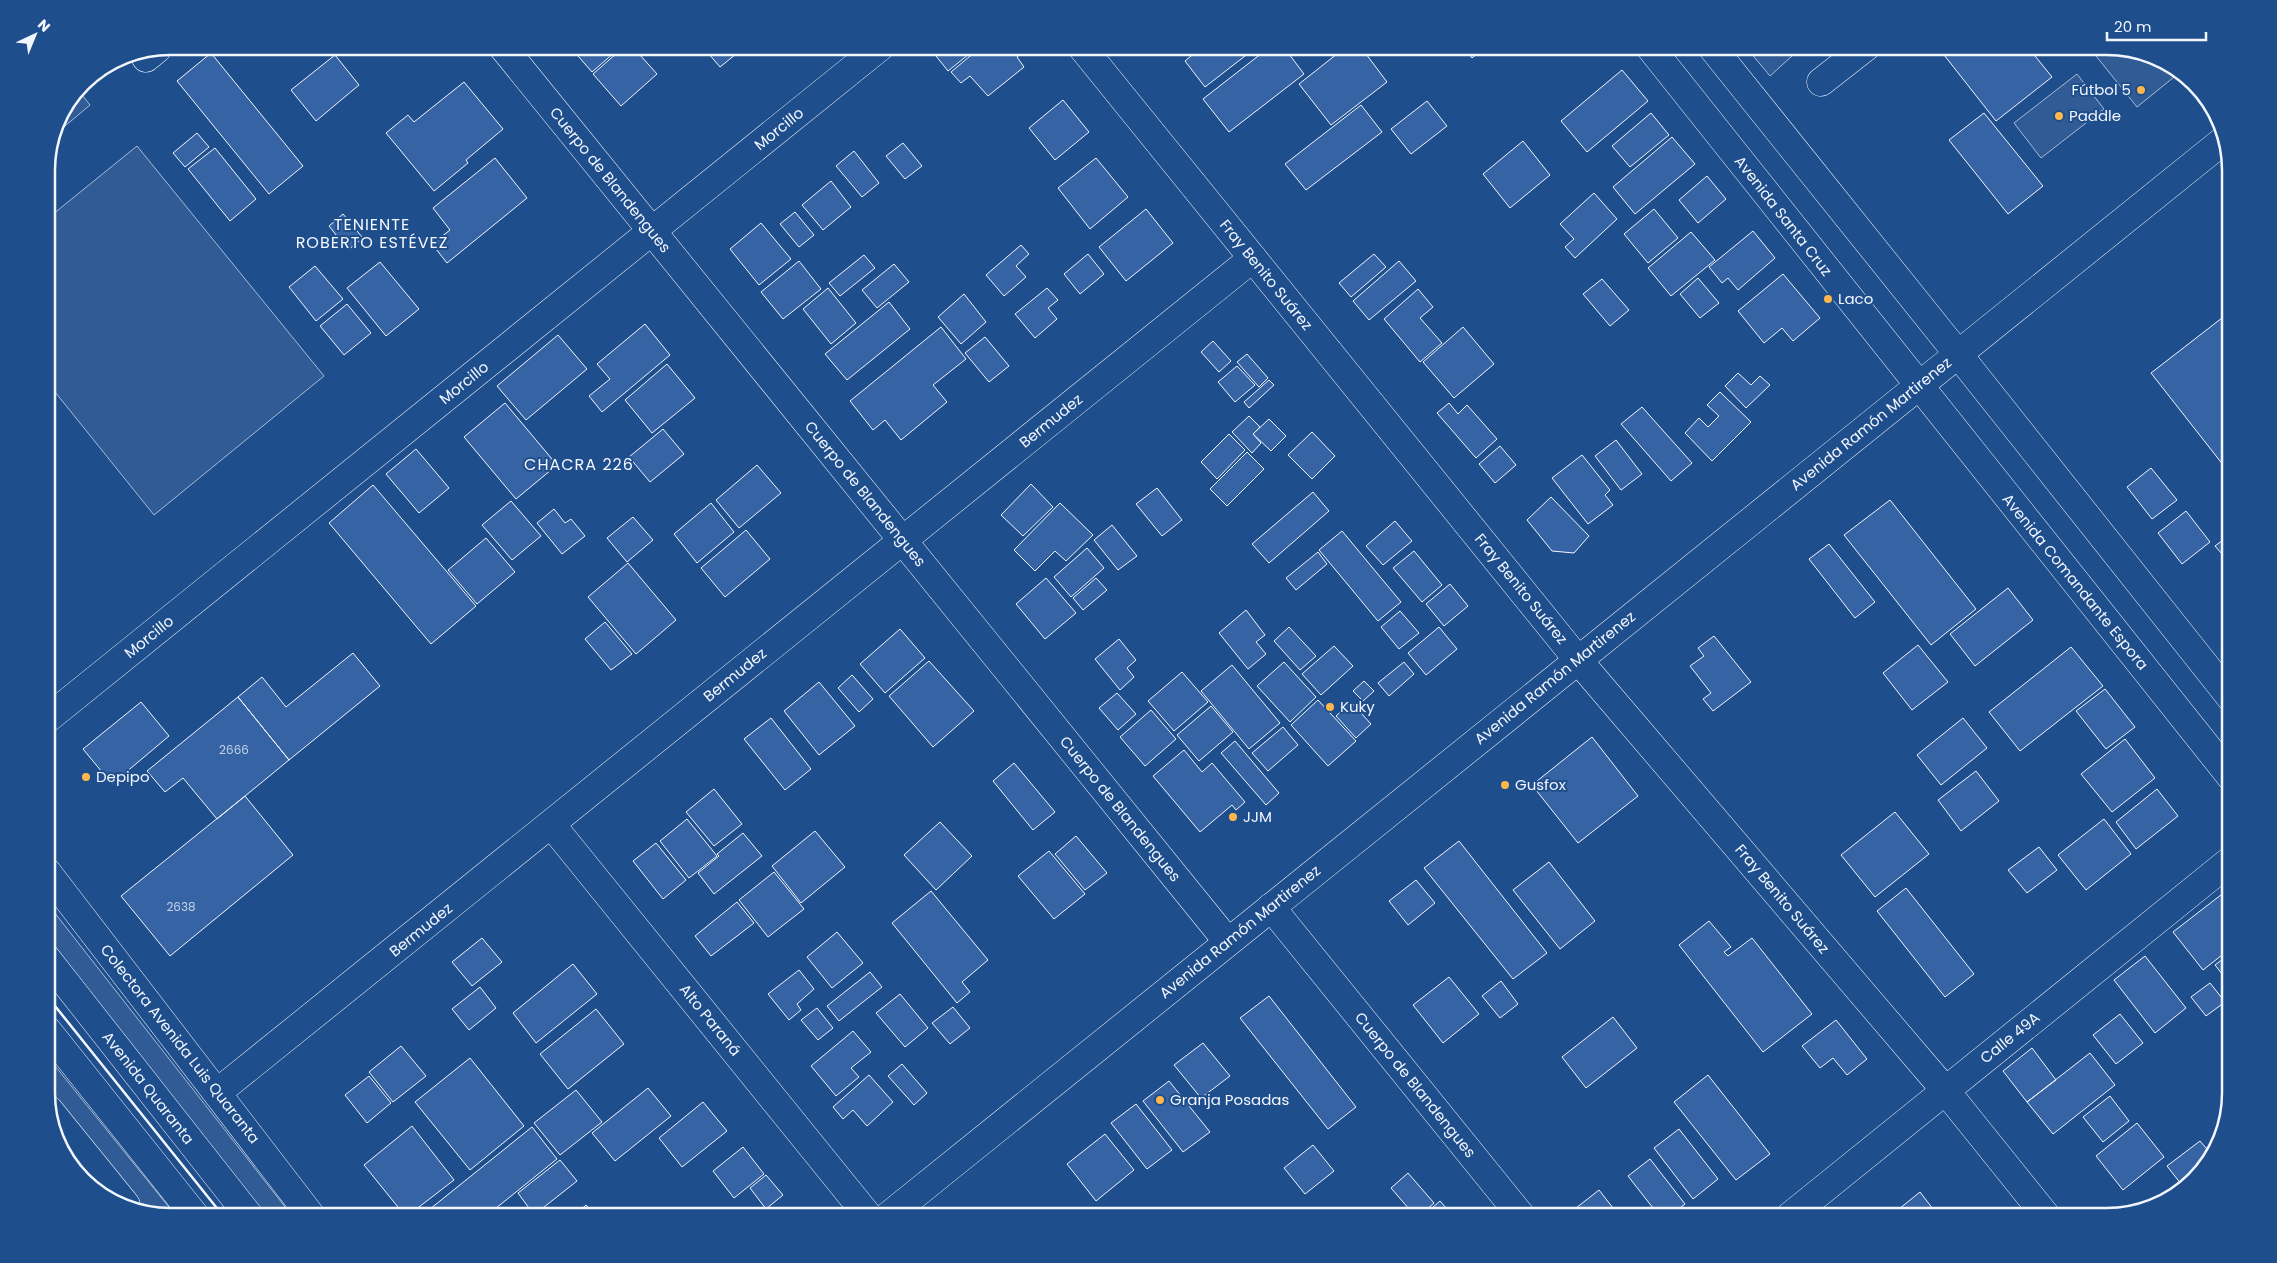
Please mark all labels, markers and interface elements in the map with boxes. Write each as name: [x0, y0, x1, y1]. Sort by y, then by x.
north arrow: [10, 10, 60, 60]
scale bar: [2107, 10, 2206, 42]
text: N: [33, 15, 55, 36]
text: 20 m: [2114, 16, 2152, 37]
place label: Fútbol 5: [2072, 79, 2131, 100]
marker: Fútbol 5: [2135, 84, 2147, 96]
street label: Cuerpo de Blandengues: [545, 102, 676, 257]
street label: Morcillo: [750, 102, 808, 155]
place label: Paddle: [2069, 105, 2121, 126]
marker: Paddle: [2053, 110, 2065, 122]
street label: Avenida Santa Cruz: [1730, 151, 1837, 280]
district label: TENIENTE ROBERTO ESTÉVEZ: [296, 213, 448, 254]
street label: Fray Benito Suárez: [1215, 215, 1318, 335]
place label: Laco: [1838, 288, 1873, 309]
marker: Laco: [1822, 293, 1834, 305]
street label: Avenida Ramón Martirenez: [1786, 352, 1956, 495]
street label: Morcillo: [435, 356, 493, 409]
street label: Bermudez: [1015, 389, 1087, 452]
street label: Cuerpo de Blandengues: [800, 416, 931, 571]
district label: CHACRA 226: [524, 453, 634, 476]
street label: Avenida Comandante Espora: [1998, 489, 2153, 674]
street label: Fray Benito Suárez: [1470, 529, 1573, 649]
street label: Avenida Ramón Martirenez: [1470, 606, 1640, 749]
street label: Morcillo: [120, 610, 178, 663]
street label: Bermudez: [699, 643, 771, 706]
place label: Kuky: [1340, 696, 1375, 717]
marker: Kuky: [1324, 701, 1336, 713]
street label: Cuerpo de Blandengues: [1055, 731, 1186, 886]
house number: 2666: [219, 741, 249, 758]
place label: Depipo: [96, 766, 149, 787]
marker: Depipo: [80, 771, 92, 783]
place label: Gusfox: [1515, 774, 1566, 795]
marker: Gusfox: [1499, 779, 1511, 791]
place label: JJM: [1243, 806, 1272, 827]
marker: JJM: [1227, 811, 1239, 823]
street label: Fray Benito Suárez: [1730, 840, 1835, 958]
street label: Avenida Ramón Martirenez: [1155, 860, 1325, 1003]
house number: 2638: [166, 898, 196, 915]
street label: Bermudez: [385, 898, 457, 961]
street label: Colectora Avenida Luis Quaranta: [96, 940, 265, 1148]
street label: Alto Paraná: [675, 979, 746, 1060]
street label: Cuerpo de Blandengues: [1350, 1007, 1481, 1162]
street label: Calle 49A: [1975, 1007, 2044, 1068]
street label: Avenida Quaranta: [98, 1027, 199, 1148]
place label: Granja Posadas: [1170, 1089, 1289, 1110]
marker: Granja Posadas: [1154, 1094, 1166, 1106]

